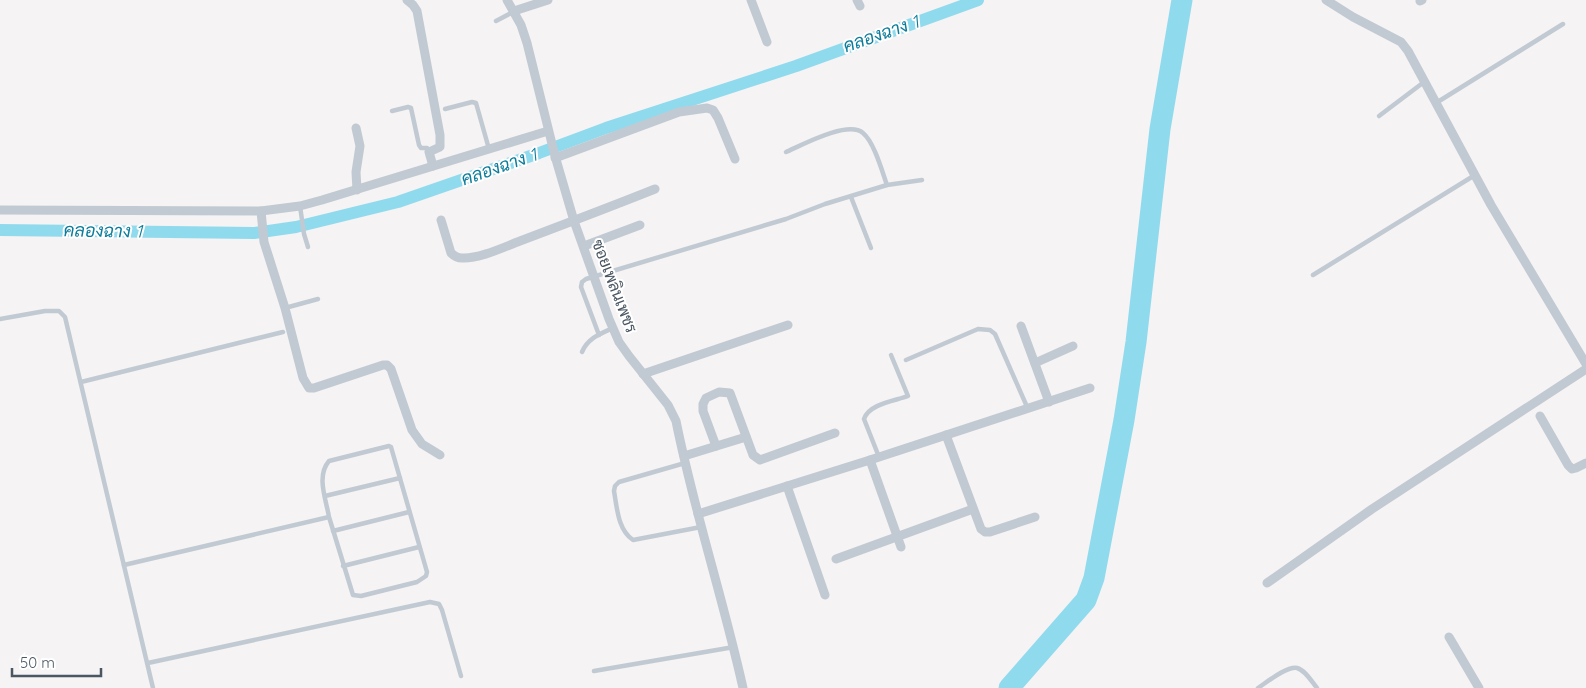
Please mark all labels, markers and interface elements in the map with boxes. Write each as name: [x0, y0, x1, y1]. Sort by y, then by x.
water label: คลองฉาง 1: [840, 9, 923, 57]
water label: คลองฉาง 1: [458, 142, 541, 190]
water label: คลองฉาง 1: [63, 218, 144, 243]
street label: ซอยเพลินเพชร: [588, 237, 642, 336]
scale bar: [12, 646, 101, 678]
text: 50 m: [20, 653, 55, 672]

